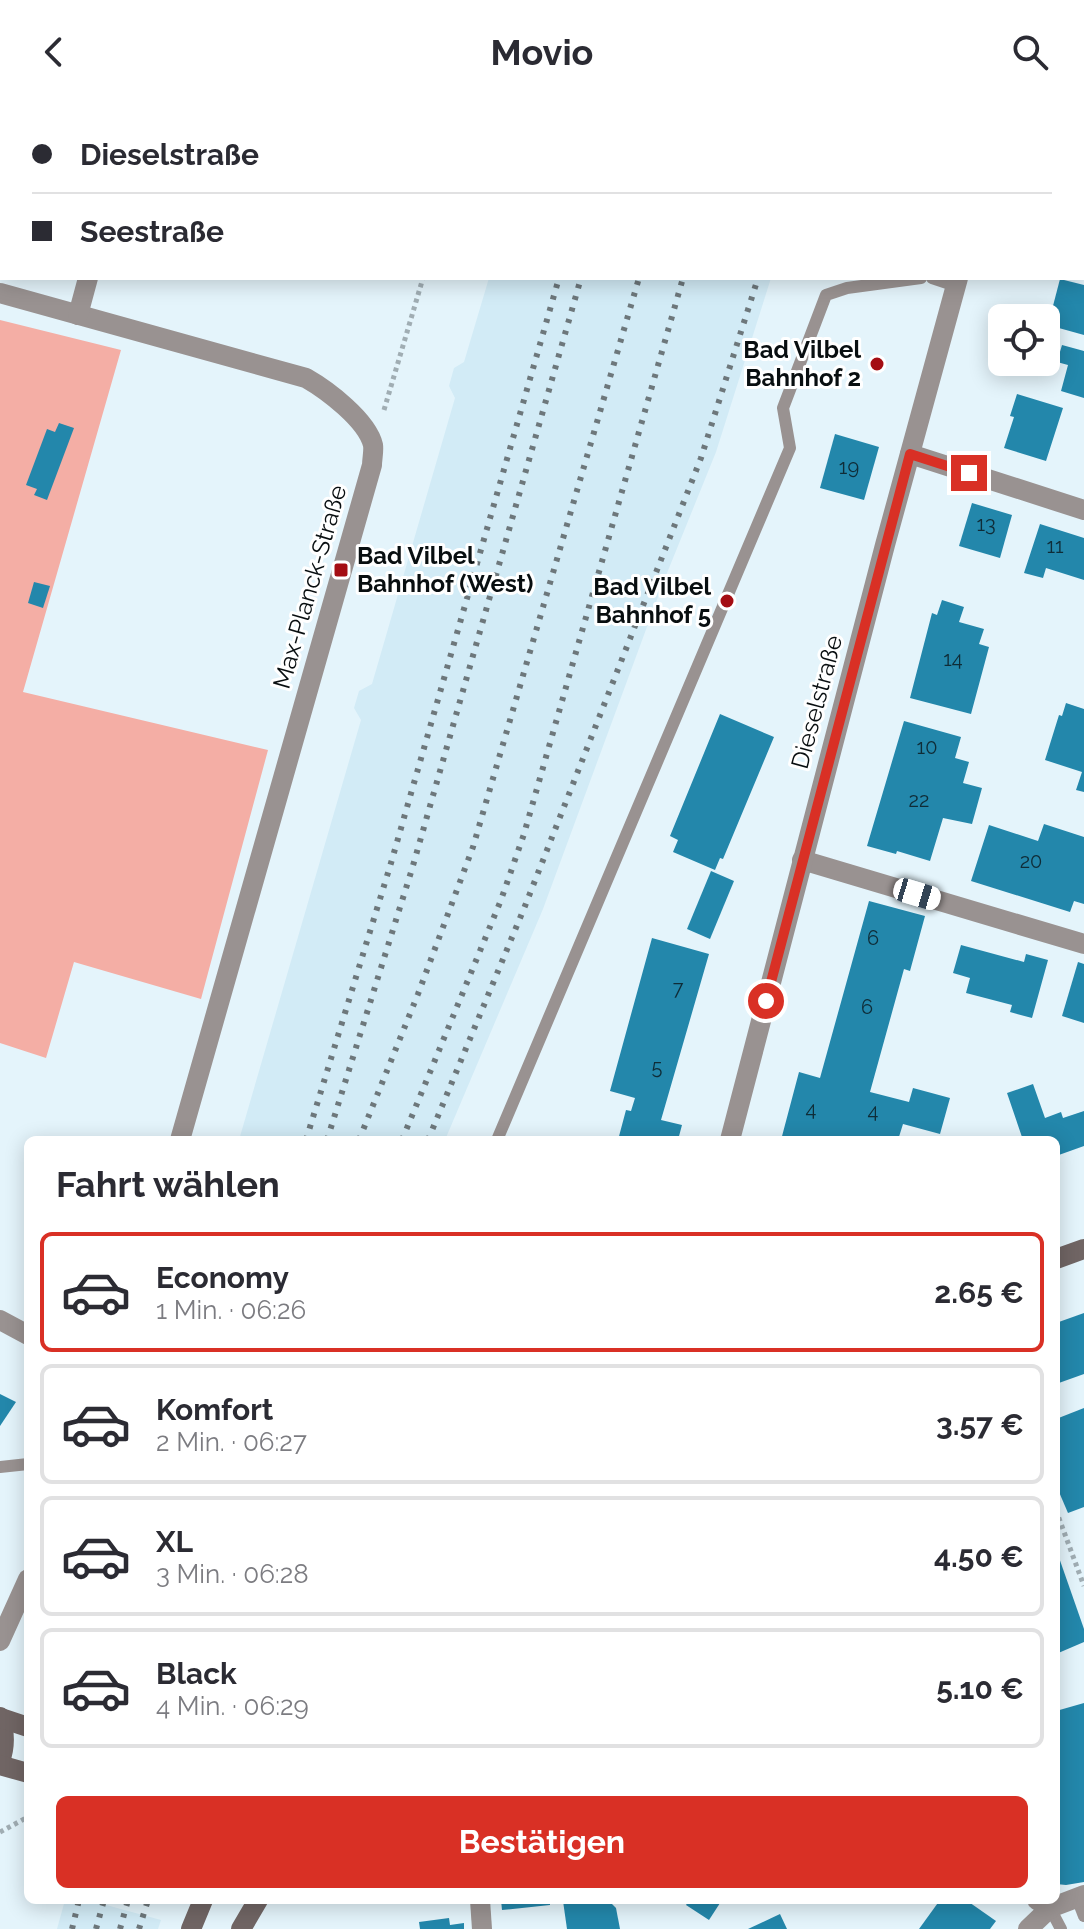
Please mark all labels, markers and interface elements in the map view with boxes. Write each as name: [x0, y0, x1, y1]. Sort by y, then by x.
icon: back: [32, 30, 76, 74]
icon: search: [1008, 30, 1052, 74]
text: Movio: [491, 31, 593, 73]
text: Dieselstraße: [80, 137, 259, 172]
text: Seestraße: [80, 214, 224, 249]
map controls: [988, 304, 1060, 376]
button: locate: [988, 304, 1060, 376]
place label: Bad Vilbel Bahnhof 2: [743, 335, 861, 392]
marker: Bad Vilbel Bahnhof 2: [868, 355, 886, 373]
house number: 19: [839, 455, 859, 479]
route end: [951, 455, 987, 491]
street label: Max-Planck-Straße: [267, 482, 352, 692]
house number: 13: [976, 512, 996, 536]
house number: 11: [1046, 534, 1064, 558]
place label: Bad Vilbel Bahnhof (West): [357, 541, 533, 598]
marker: Bad Vilbel Bahnhof (West): [332, 561, 350, 579]
place label: Bad Vilbel Bahnhof 5: [593, 572, 711, 629]
marker: Bad Vilbel Bahnhof 5: [718, 592, 736, 610]
street label: Dieselstraße: [785, 632, 848, 772]
house number: 14: [943, 647, 963, 671]
house number: 10: [917, 735, 937, 759]
house number: 22: [909, 788, 929, 812]
house number: 20: [1020, 849, 1042, 873]
car: [891, 876, 943, 912]
house number: 6: [867, 926, 879, 950]
house number: 7: [673, 976, 684, 1000]
route start: [748, 983, 784, 1019]
house number: 6: [861, 995, 873, 1019]
house number: 5: [652, 1055, 663, 1079]
house number: 4: [806, 1097, 817, 1121]
house number: 4: [868, 1099, 879, 1123]
text: Fahrt wählen: [56, 1163, 280, 1205]
icon: car: [60, 1256, 132, 1328]
text: Economy: [156, 1260, 289, 1295]
text: 2.65 €: [934, 1275, 1024, 1310]
text: 1 Min. · 06:26: [156, 1295, 306, 1325]
icon: car: [60, 1388, 132, 1460]
text: Komfort: [156, 1392, 273, 1427]
text: 3.57 €: [936, 1407, 1024, 1442]
text: 2 Min. · 06:27: [156, 1427, 307, 1457]
icon: car: [60, 1520, 132, 1592]
text: XL: [156, 1524, 193, 1559]
text: 4.50 €: [934, 1539, 1024, 1574]
text: 3 Min. · 06:28: [156, 1559, 309, 1589]
icon: car: [60, 1652, 132, 1724]
text: Black: [156, 1656, 237, 1691]
text: 5.10 €: [936, 1671, 1024, 1706]
text: 4 Min. · 06:29: [156, 1691, 309, 1721]
button: Bestätigen: [56, 1796, 1028, 1888]

